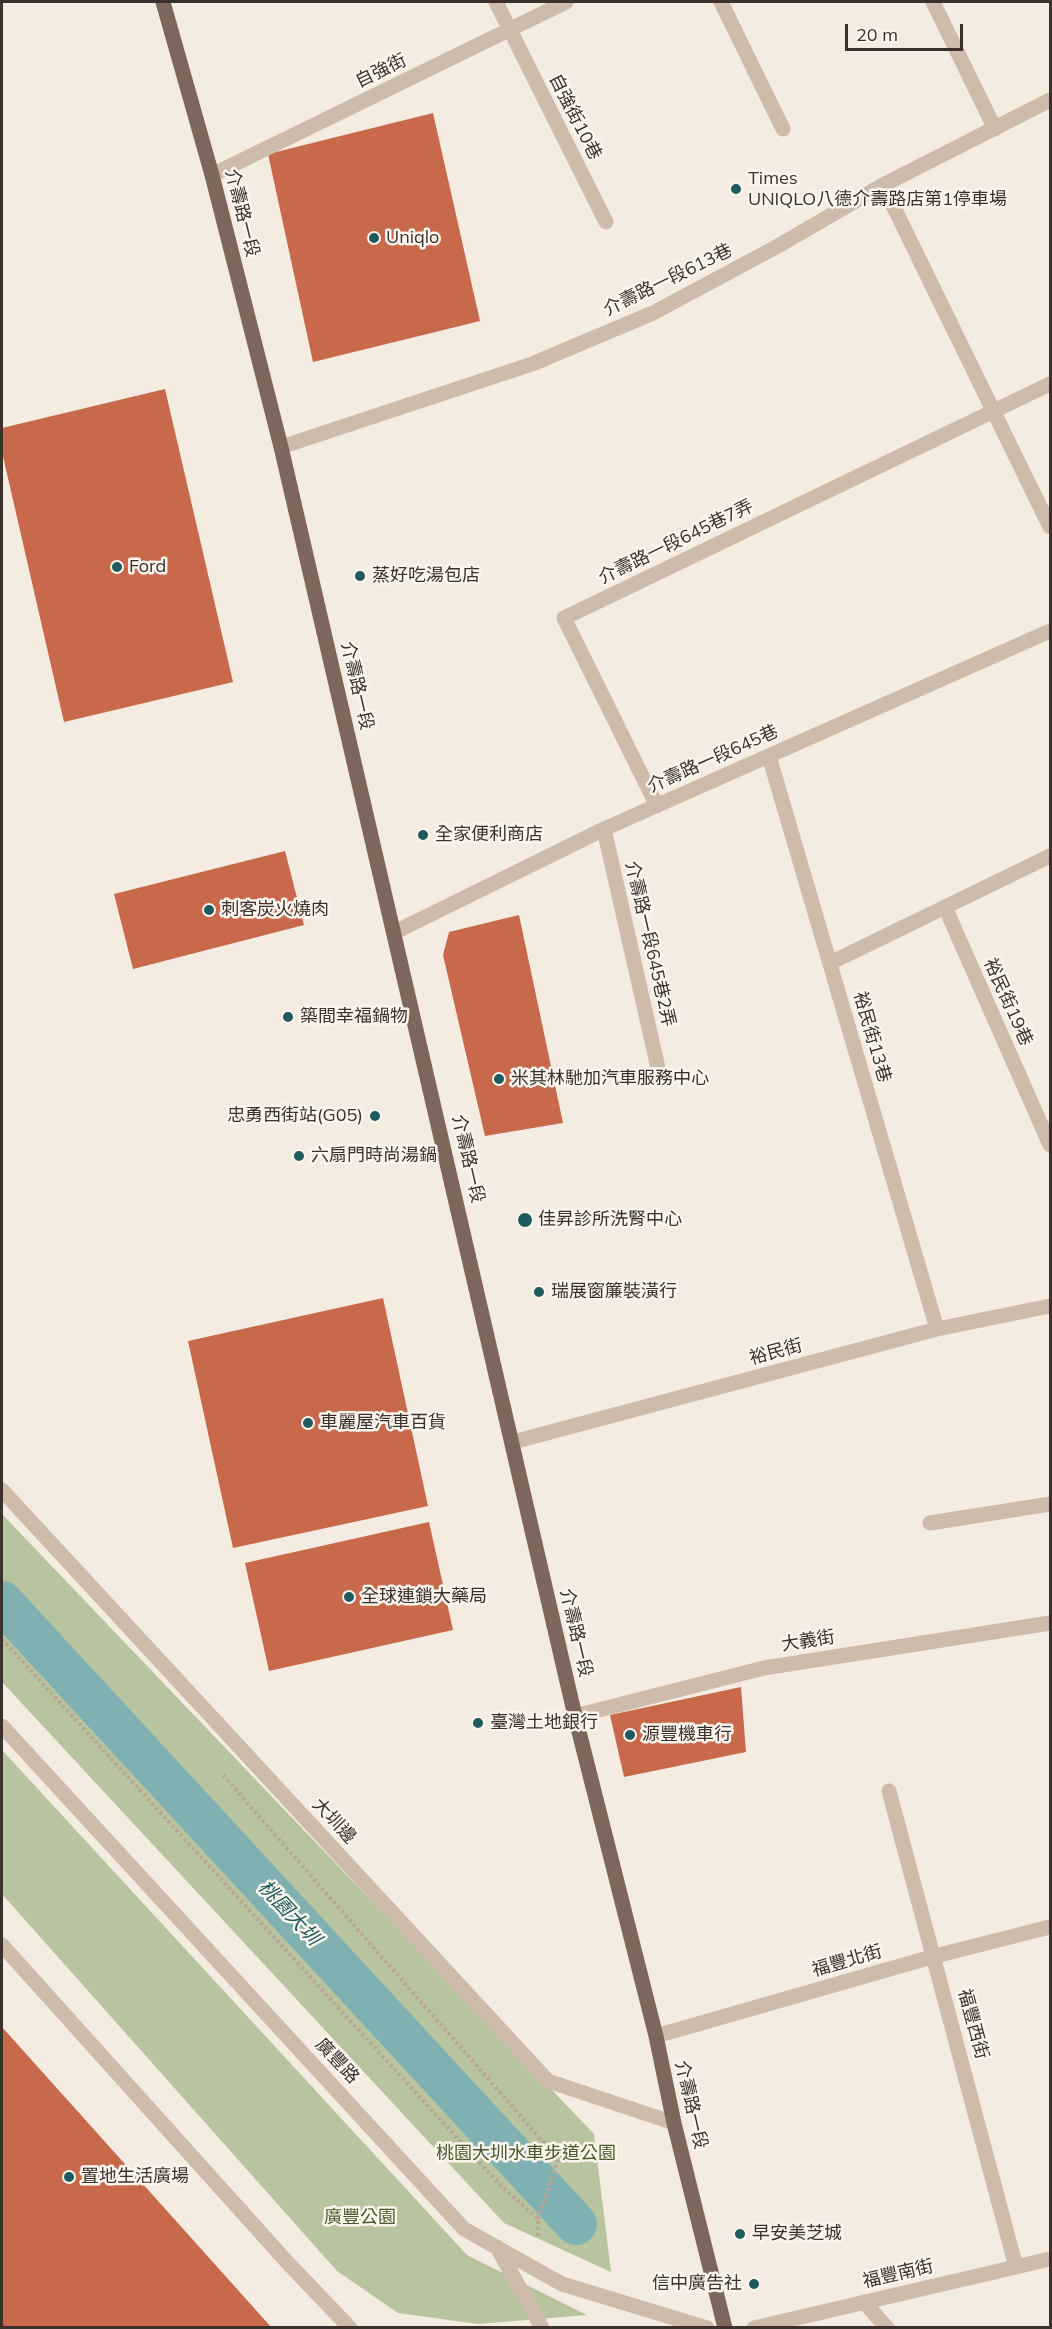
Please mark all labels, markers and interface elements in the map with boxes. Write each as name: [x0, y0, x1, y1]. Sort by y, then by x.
scale bar: [848, 12, 966, 50]
text: 20 m: [856, 23, 898, 46]
street label: 自強街: [352, 49, 410, 93]
street label: 自強街10巷: [544, 70, 606, 164]
street label: 介壽路一段: [221, 167, 263, 259]
place label: Times UNIQLO八德介壽路店第1停車場: [748, 168, 1007, 210]
marker: Times UNIQLO八德介壽路店第1停車場: [729, 182, 743, 196]
place label: Uniqlo: [386, 227, 439, 249]
marker: Uniqlo: [367, 231, 381, 245]
street label: 介壽路一段613巷: [600, 240, 736, 320]
street label: 介壽路一段645巷7弄: [595, 495, 757, 589]
place label: Ford: [129, 556, 166, 578]
marker: Ford: [110, 560, 124, 574]
place label: 蒸好吃湯包店: [372, 565, 480, 587]
marker: 蒸好吃湯包店: [353, 569, 367, 583]
street label: 介壽路一段: [336, 640, 378, 732]
street label: 介壽路一段645巷: [644, 721, 782, 797]
place label: 全家便利商店: [435, 824, 543, 846]
marker: 全家便利商店: [416, 828, 430, 842]
street label: 介壽路一段645巷2弄: [620, 859, 680, 1029]
place label: 刺客炭火燒肉: [221, 899, 329, 921]
marker: 刺客炭火燒肉: [202, 903, 216, 917]
street label: 裕民街19巷: [979, 955, 1037, 1049]
street label: 裕民街13巷: [849, 989, 895, 1085]
place label: 築間幸福鍋物: [300, 1006, 408, 1028]
marker: 築間幸福鍋物: [281, 1010, 295, 1024]
place label: 米其林馳加汽車服務中心: [511, 1068, 709, 1090]
marker: 米其林馳加汽車服務中心: [492, 1072, 506, 1086]
place label: 忠勇西街站(G05): [227, 1105, 363, 1127]
marker: 忠勇西街站(G05): [368, 1109, 382, 1123]
street label: 介壽路一段: [447, 1113, 489, 1205]
place label: 六扇門時尚湯鍋: [311, 1145, 437, 1167]
marker: 六扇門時尚湯鍋: [292, 1149, 306, 1163]
place label: 佳昇診所洗腎中心: [538, 1209, 682, 1231]
marker: 佳昇診所洗腎中心: [516, 1211, 534, 1229]
place label: 瑞展窗簾裝潢行: [551, 1281, 677, 1303]
marker: 瑞展窗簾裝潢行: [532, 1285, 546, 1299]
street label: 裕民街: [747, 1335, 805, 1369]
place label: 車麗屋汽車百貨: [320, 1412, 446, 1434]
marker: 車麗屋汽車百貨: [301, 1416, 315, 1430]
place label: 全球連鎖大藥局: [361, 1586, 487, 1608]
street label: 介壽路一段: [555, 1587, 597, 1679]
marker: 全球連鎖大藥局: [342, 1590, 356, 1604]
street label: 大義街: [780, 1626, 836, 1656]
place label: 臺灣土地銀行: [490, 1712, 598, 1734]
marker: 臺灣土地銀行: [471, 1716, 485, 1730]
place label: 源豐機車行: [642, 1724, 732, 1746]
marker: 源豐機車行: [623, 1728, 637, 1742]
street label: 大圳邊: [308, 1794, 360, 1848]
water label: 桃園大圳: [253, 1876, 325, 1950]
street label: 福豐北街: [809, 1941, 885, 1981]
street label: 福豐西街: [953, 1986, 993, 2062]
street label: 廣豐路: [311, 2034, 363, 2088]
street label: 介壽路一段: [670, 2059, 712, 2151]
park label: 桃園大圳水車步道公園: [436, 2143, 616, 2165]
place label: 置地生活廣場: [81, 2166, 189, 2188]
marker: 置地生活廣場: [62, 2170, 76, 2184]
park label: 廣豐公園: [324, 2207, 396, 2229]
place label: 早安美芝城: [752, 2223, 842, 2245]
marker: 早安美芝城: [733, 2227, 747, 2241]
street label: 福豐南街: [860, 2255, 936, 2293]
place label: 信中廣告社: [652, 2273, 742, 2295]
marker: 信中廣告社: [747, 2277, 761, 2291]

